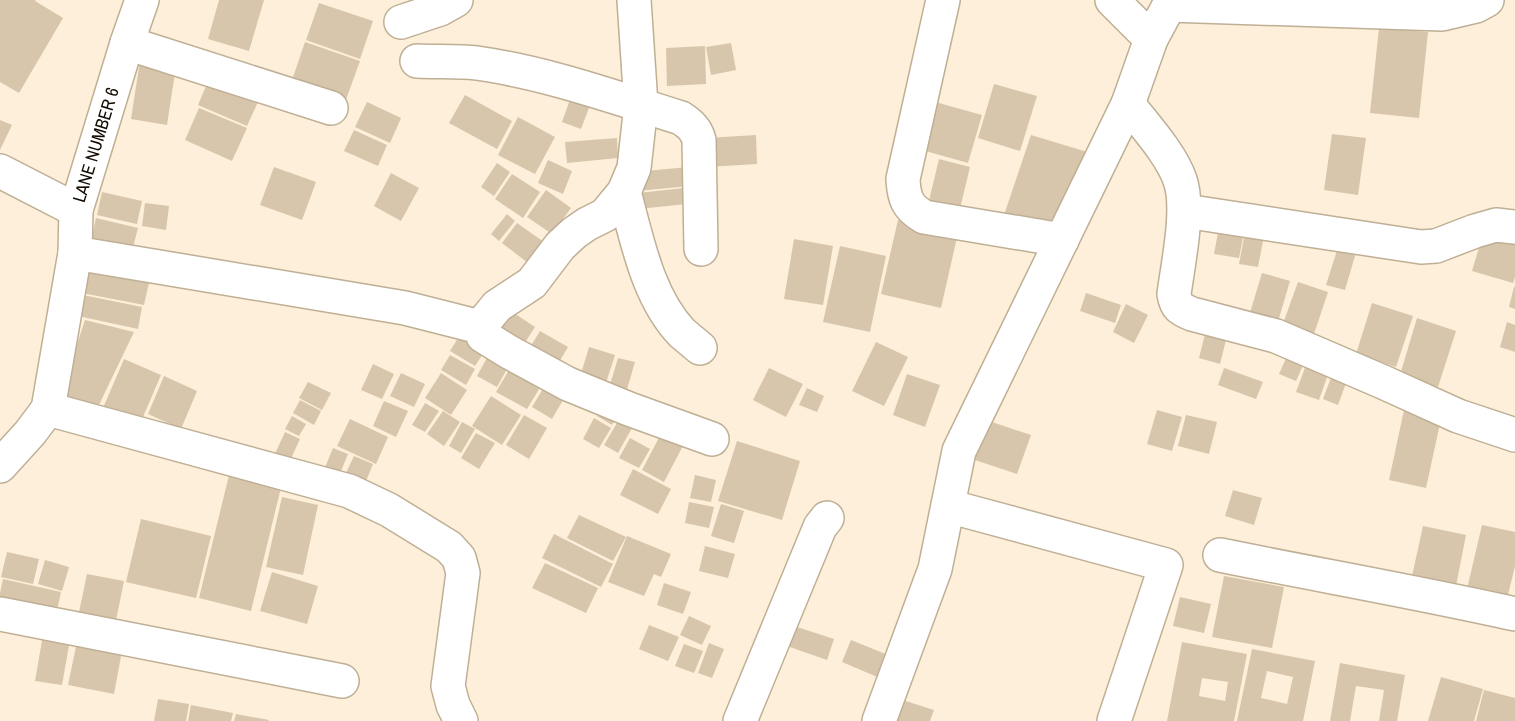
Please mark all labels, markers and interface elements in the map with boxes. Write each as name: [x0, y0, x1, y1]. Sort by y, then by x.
street label: LANE NUMBER 6: [66, 84, 125, 205]

